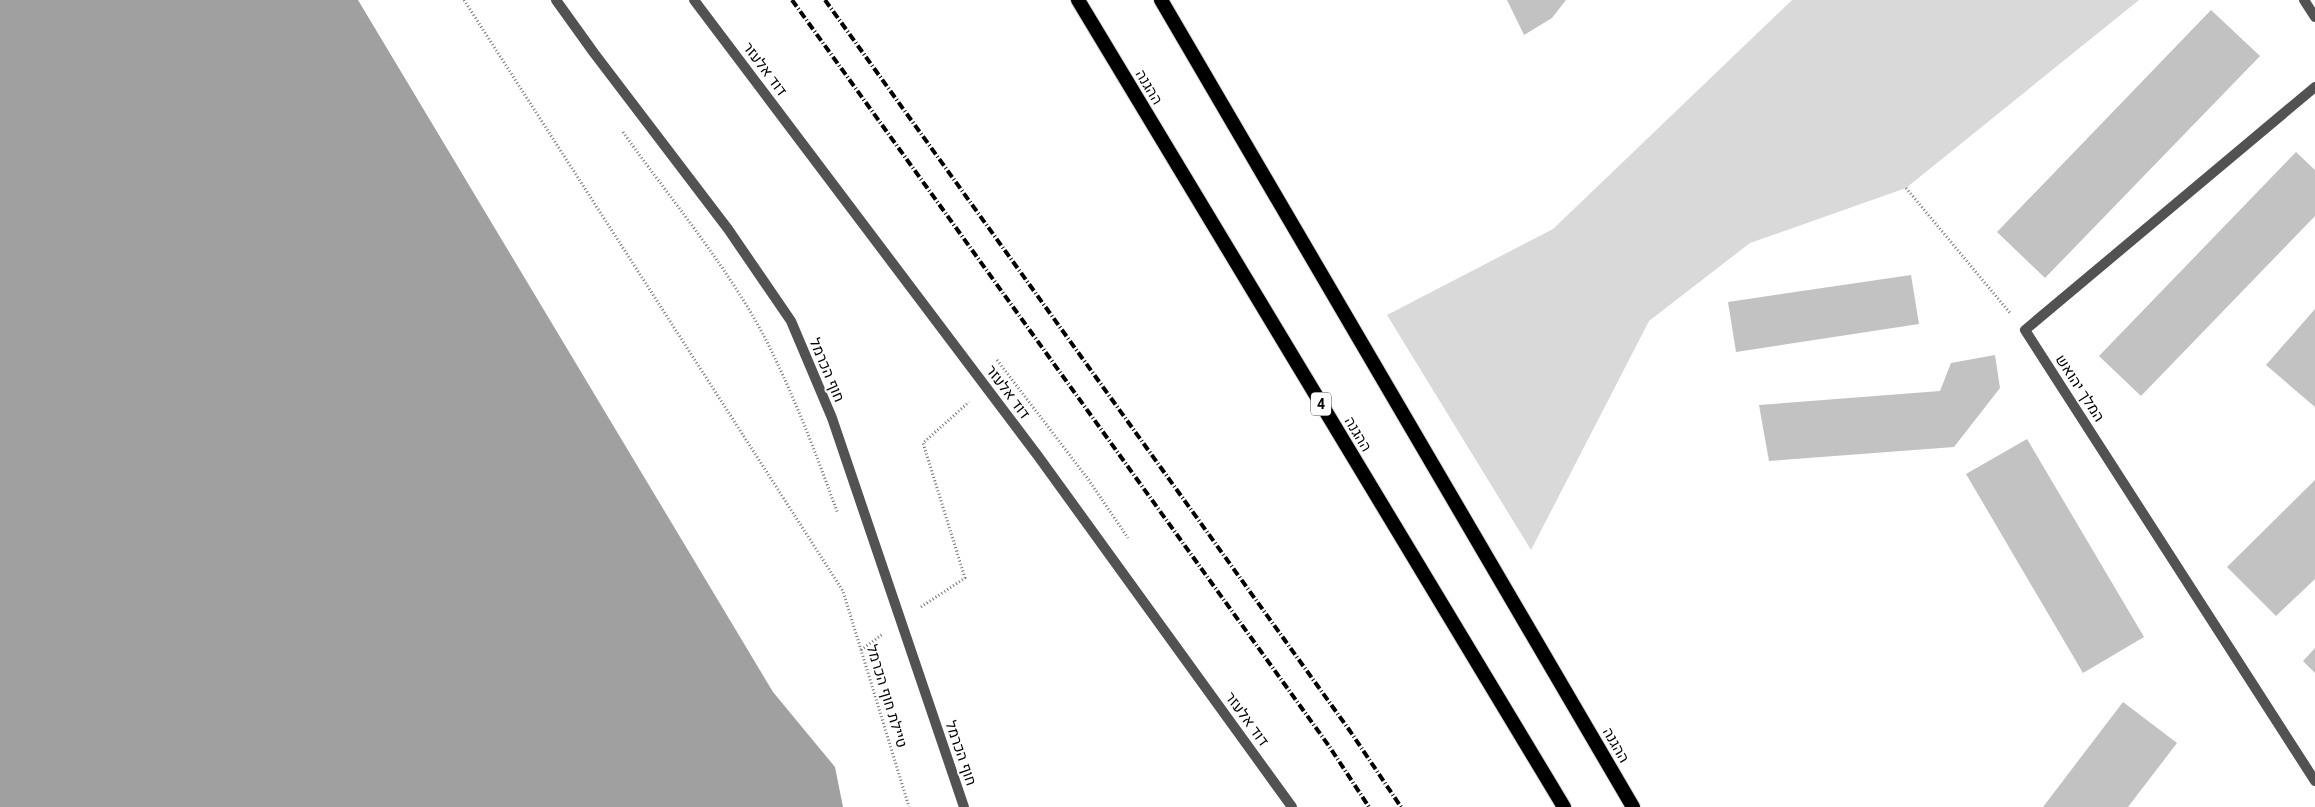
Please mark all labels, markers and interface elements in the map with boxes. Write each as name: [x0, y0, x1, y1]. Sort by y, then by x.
street label: דוד אלעזר: [739, 39, 791, 99]
street label: ההגנה: [1132, 66, 1166, 108]
street label: חוף הכרמל: [806, 335, 848, 405]
street label: המלך יהואש: [2052, 351, 2108, 425]
street label: דוד אלעזר: [982, 362, 1034, 422]
road number: 4: [1311, 392, 1331, 416]
street label: ההגנה: [1341, 413, 1375, 455]
street label: טיילת חוף הכרמל: [863, 642, 911, 750]
street label: דוד אלעזר: [1221, 688, 1273, 750]
street label: חוף הכרמל: [941, 718, 981, 788]
street label: ההגנה: [1599, 724, 1633, 766]

